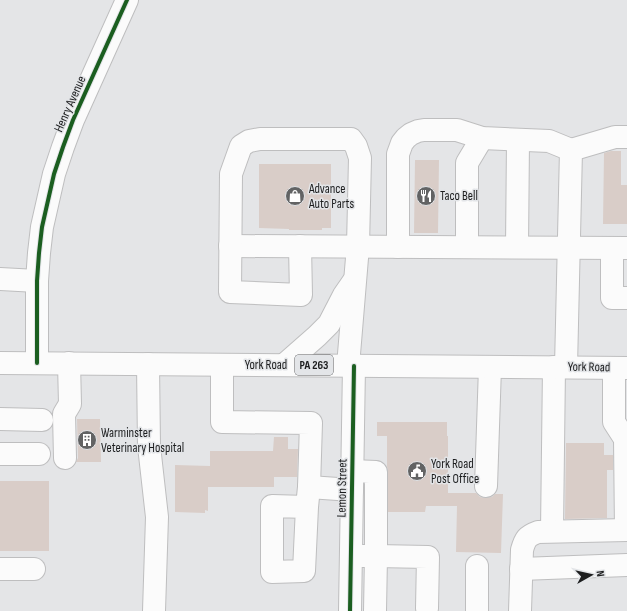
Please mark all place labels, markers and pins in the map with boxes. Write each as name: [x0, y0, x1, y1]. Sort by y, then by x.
place label: Advance Auto Parts: [308, 181, 354, 212]
shop icon: Advance Auto Parts: [284, 185, 306, 207]
restaurant icon: Taco Bell: [415, 185, 437, 207]
place label: Taco Bell: [440, 188, 478, 204]
place label: Warminster Veterinary Hospital: [101, 425, 184, 456]
building icon: Warminster Veterinary Hospital: [76, 429, 98, 451]
place label: York Road Post Office: [431, 456, 479, 487]
public building icon: York Road Post Office: [406, 460, 428, 482]

